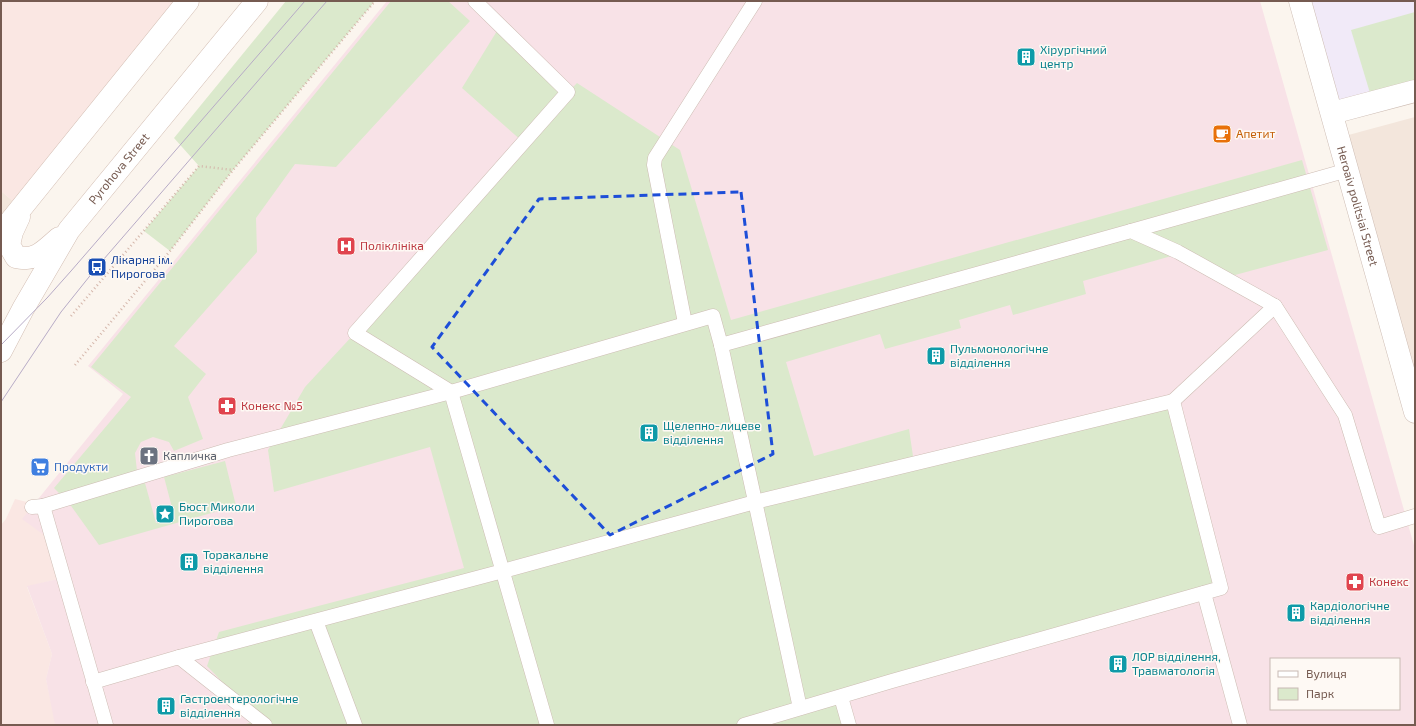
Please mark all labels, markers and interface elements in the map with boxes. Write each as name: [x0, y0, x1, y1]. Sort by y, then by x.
place label: Хірургічний центр: [1040, 42, 1107, 70]
building icon: Хірургічний центр: [1015, 46, 1037, 68]
cafe icon: Апетит: [1211, 123, 1233, 145]
place label: Апетит: [1236, 126, 1276, 140]
street label: Pyrohova Street: [85, 130, 152, 206]
street label: Heroaiv politsiai Street: [1335, 144, 1382, 268]
hospital icon: Поліклініка: [335, 235, 357, 257]
place label: Поліклініка: [360, 238, 424, 252]
place label: Лікарня ім. Пирогова: [111, 252, 173, 280]
bus stop icon: Лікарня ім. Пирогова: [86, 256, 108, 278]
place label: Пульмонологічне відділення: [950, 341, 1048, 369]
building icon: Пульмонологічне відділення: [925, 345, 947, 367]
pharmacy icon: Конекс №5: [216, 395, 238, 417]
place label: Конекс №5: [241, 398, 303, 412]
place label: Щелепно-лицеве відділення: [663, 418, 761, 446]
building icon: Щелепно-лицеве відділення: [638, 422, 660, 444]
church icon: Капличка: [138, 445, 160, 467]
place label: Капличка: [163, 448, 217, 462]
supermarket icon: Продукти: [29, 456, 51, 478]
place label: Продукти: [54, 459, 108, 474]
place label: Бюст Миколи Пирогова: [179, 499, 255, 527]
place icon: Бюст Миколи Пирогова: [154, 503, 176, 525]
place label: Торакальне відділення: [203, 547, 269, 575]
building icon: Торакальне відділення: [178, 551, 200, 573]
pharmacy icon: Конекс: [1344, 571, 1366, 593]
place label: Конекс: [1369, 574, 1409, 588]
place label: Кардіологічне відділення: [1310, 598, 1390, 626]
building icon: Кардіологічне відділення: [1285, 602, 1307, 624]
place label: ЛОР відділення, Травматологія: [1132, 649, 1221, 677]
building icon: ЛОР відділення, Травматологія: [1107, 653, 1129, 675]
legend: [1270, 658, 1400, 710]
text: Вулиця: [1306, 666, 1347, 681]
text: Парк: [1306, 686, 1335, 700]
place label: Гастроентерологічне відділення: [180, 691, 299, 719]
building icon: Гастроентерологічне відділення: [155, 695, 177, 717]

